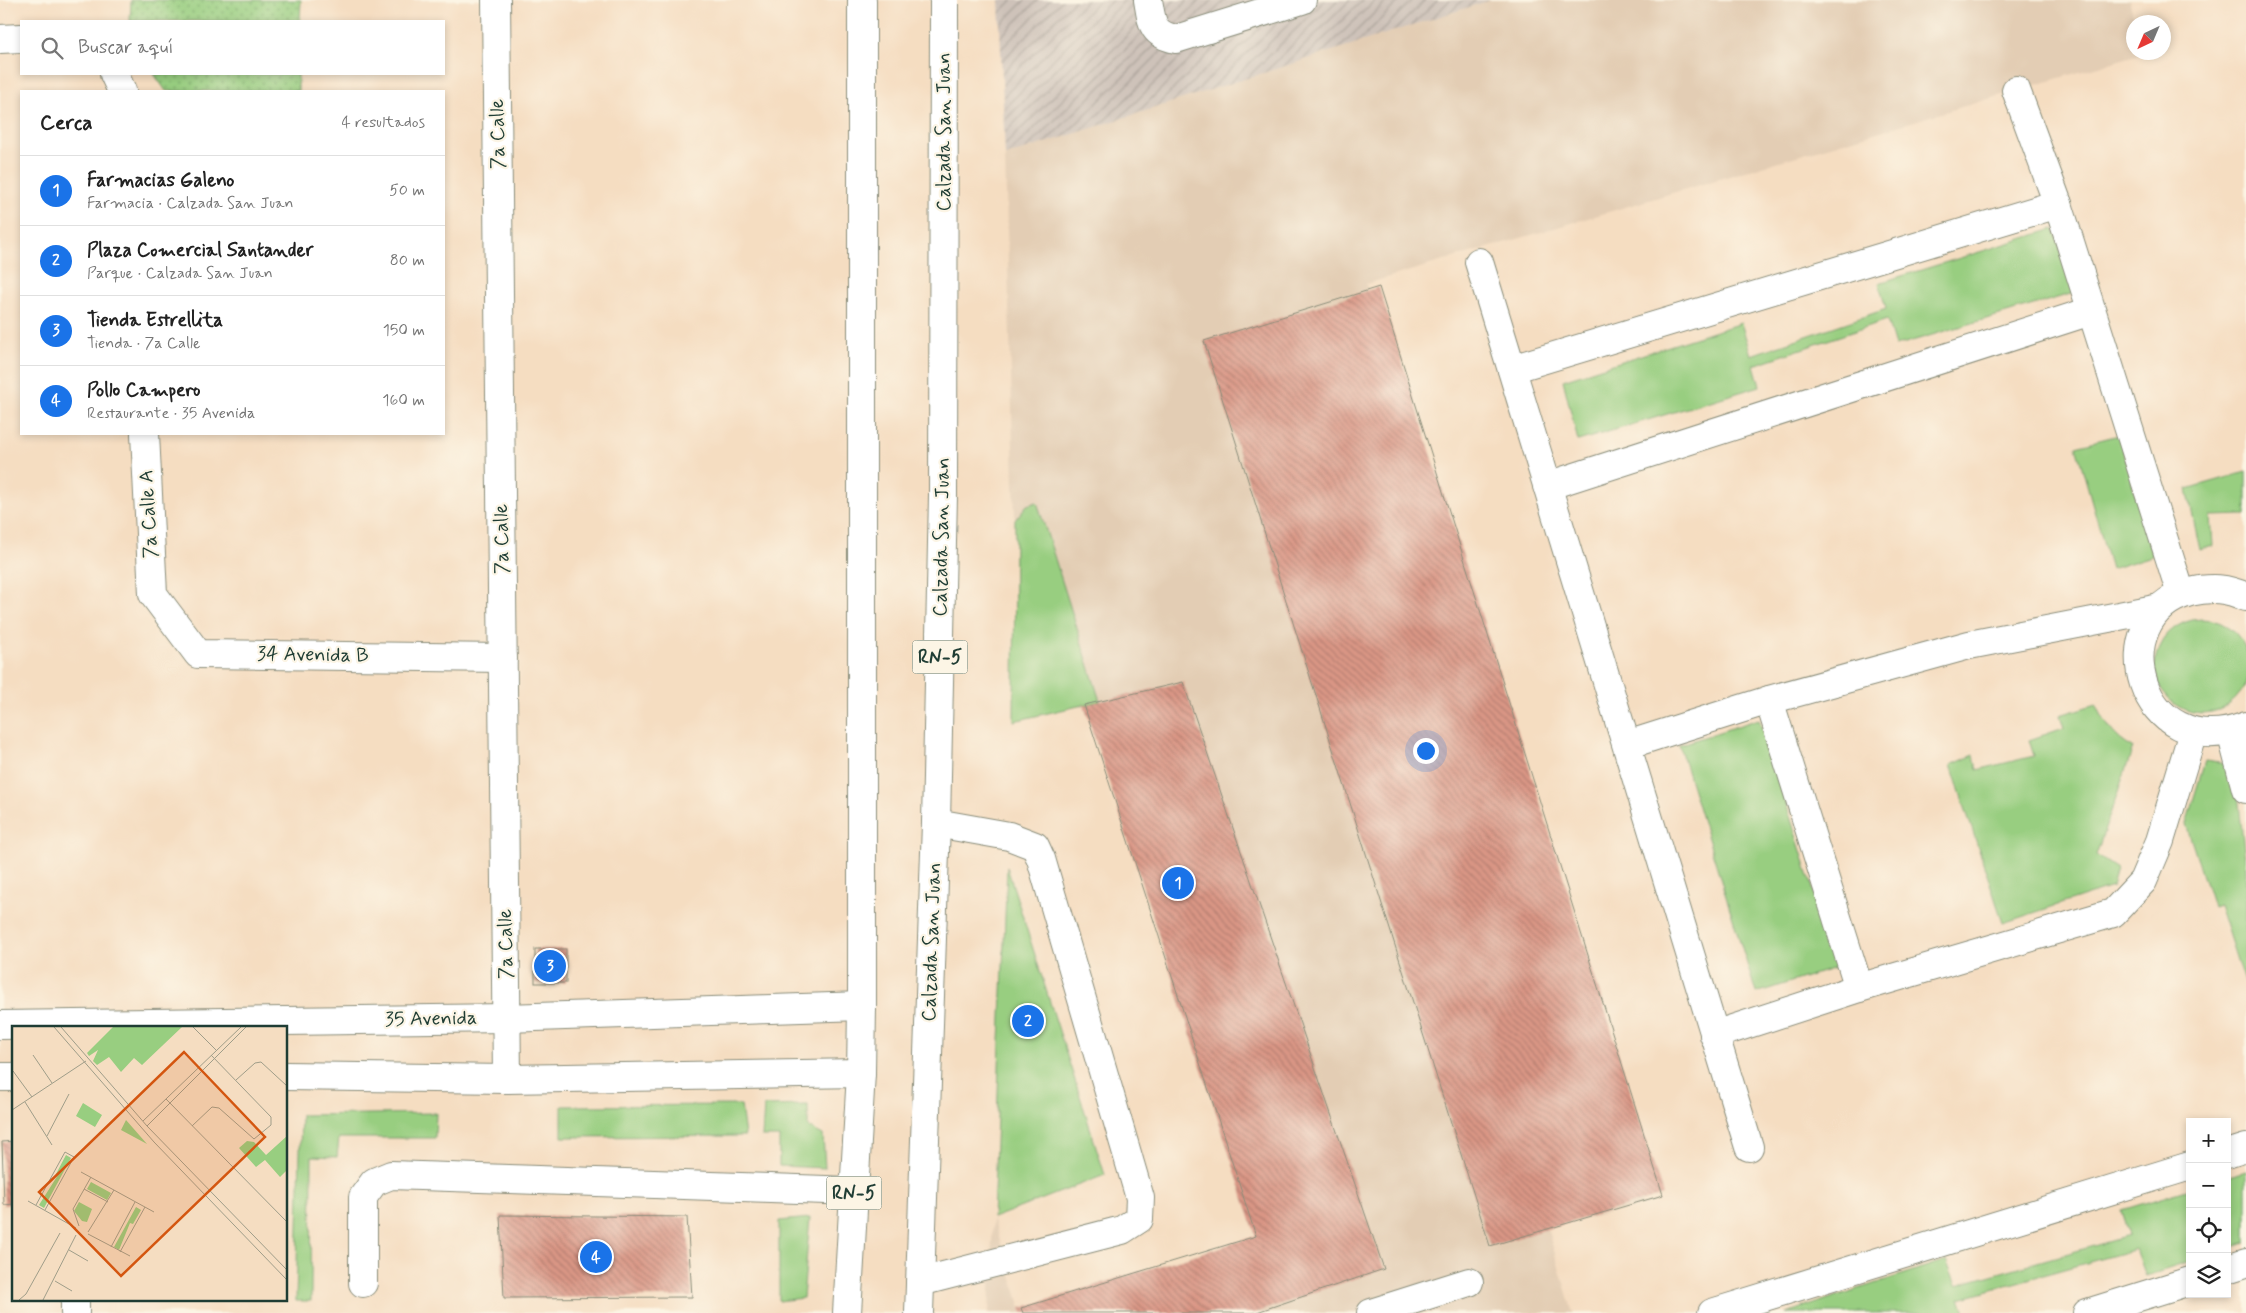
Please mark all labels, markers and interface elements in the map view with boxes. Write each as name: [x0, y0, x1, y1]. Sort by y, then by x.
north arrow: [2126, 15, 2171, 60]
search box: [20, 20, 445, 75]
icon: search: [38, 34, 66, 62]
text: Buscar aquí: [78, 35, 173, 60]
street label: Calzada San Juan: [931, 52, 958, 212]
street label: 7a Calle: [484, 99, 512, 169]
text: Cerca: [40, 109, 93, 137]
text: 4 resultados: [341, 112, 425, 133]
text: Farmacias Galeno: [87, 168, 234, 193]
text: 1: [52, 180, 60, 201]
text: 50 m: [389, 180, 425, 201]
text: Farmacia · Calzada San Juan: [87, 193, 294, 214]
text: Plaza Comercial Santander: [87, 238, 313, 263]
text: 2: [52, 250, 60, 271]
text: 80 m: [390, 250, 425, 271]
text: Parque · Calzada San Juan: [87, 263, 273, 284]
text: Tienda Estrellita: [87, 308, 223, 333]
text: 3: [52, 320, 60, 341]
text: 150 m: [383, 320, 425, 341]
text: Tienda · 7a Calle: [87, 333, 201, 354]
text: Pollo Campero: [87, 378, 201, 403]
text: 4: [51, 390, 61, 411]
text: 160 m: [382, 390, 425, 411]
text: Restaurante · 35 Avenida: [87, 403, 255, 424]
street label: Calzada San Juan: [927, 457, 957, 617]
street label: 7a Calle A: [133, 469, 165, 559]
street label: 7a Calle: [488, 504, 516, 574]
road number: RN-5: [912, 640, 968, 674]
street label: 34 Avenida B: [257, 641, 369, 669]
your location: [1413, 738, 1439, 764]
street label: Calzada San Juan: [916, 862, 948, 1022]
pin: 1: [1162, 864, 1194, 902]
street label: 7a Calle: [492, 909, 520, 979]
pin: 3: [534, 947, 566, 985]
pin: 2: [1012, 1002, 1044, 1040]
street label: 35 Avenida: [385, 1005, 477, 1033]
inset map: [12, 1026, 288, 1300]
map controls: [2186, 1118, 2231, 1298]
button: +: [2186, 1118, 2231, 1163]
button: −: [2186, 1163, 2231, 1208]
road number: RN-5: [826, 1176, 882, 1210]
button: locate: [2186, 1208, 2231, 1253]
pin: 4: [580, 1238, 612, 1276]
button: layers: [2186, 1253, 2231, 1298]

